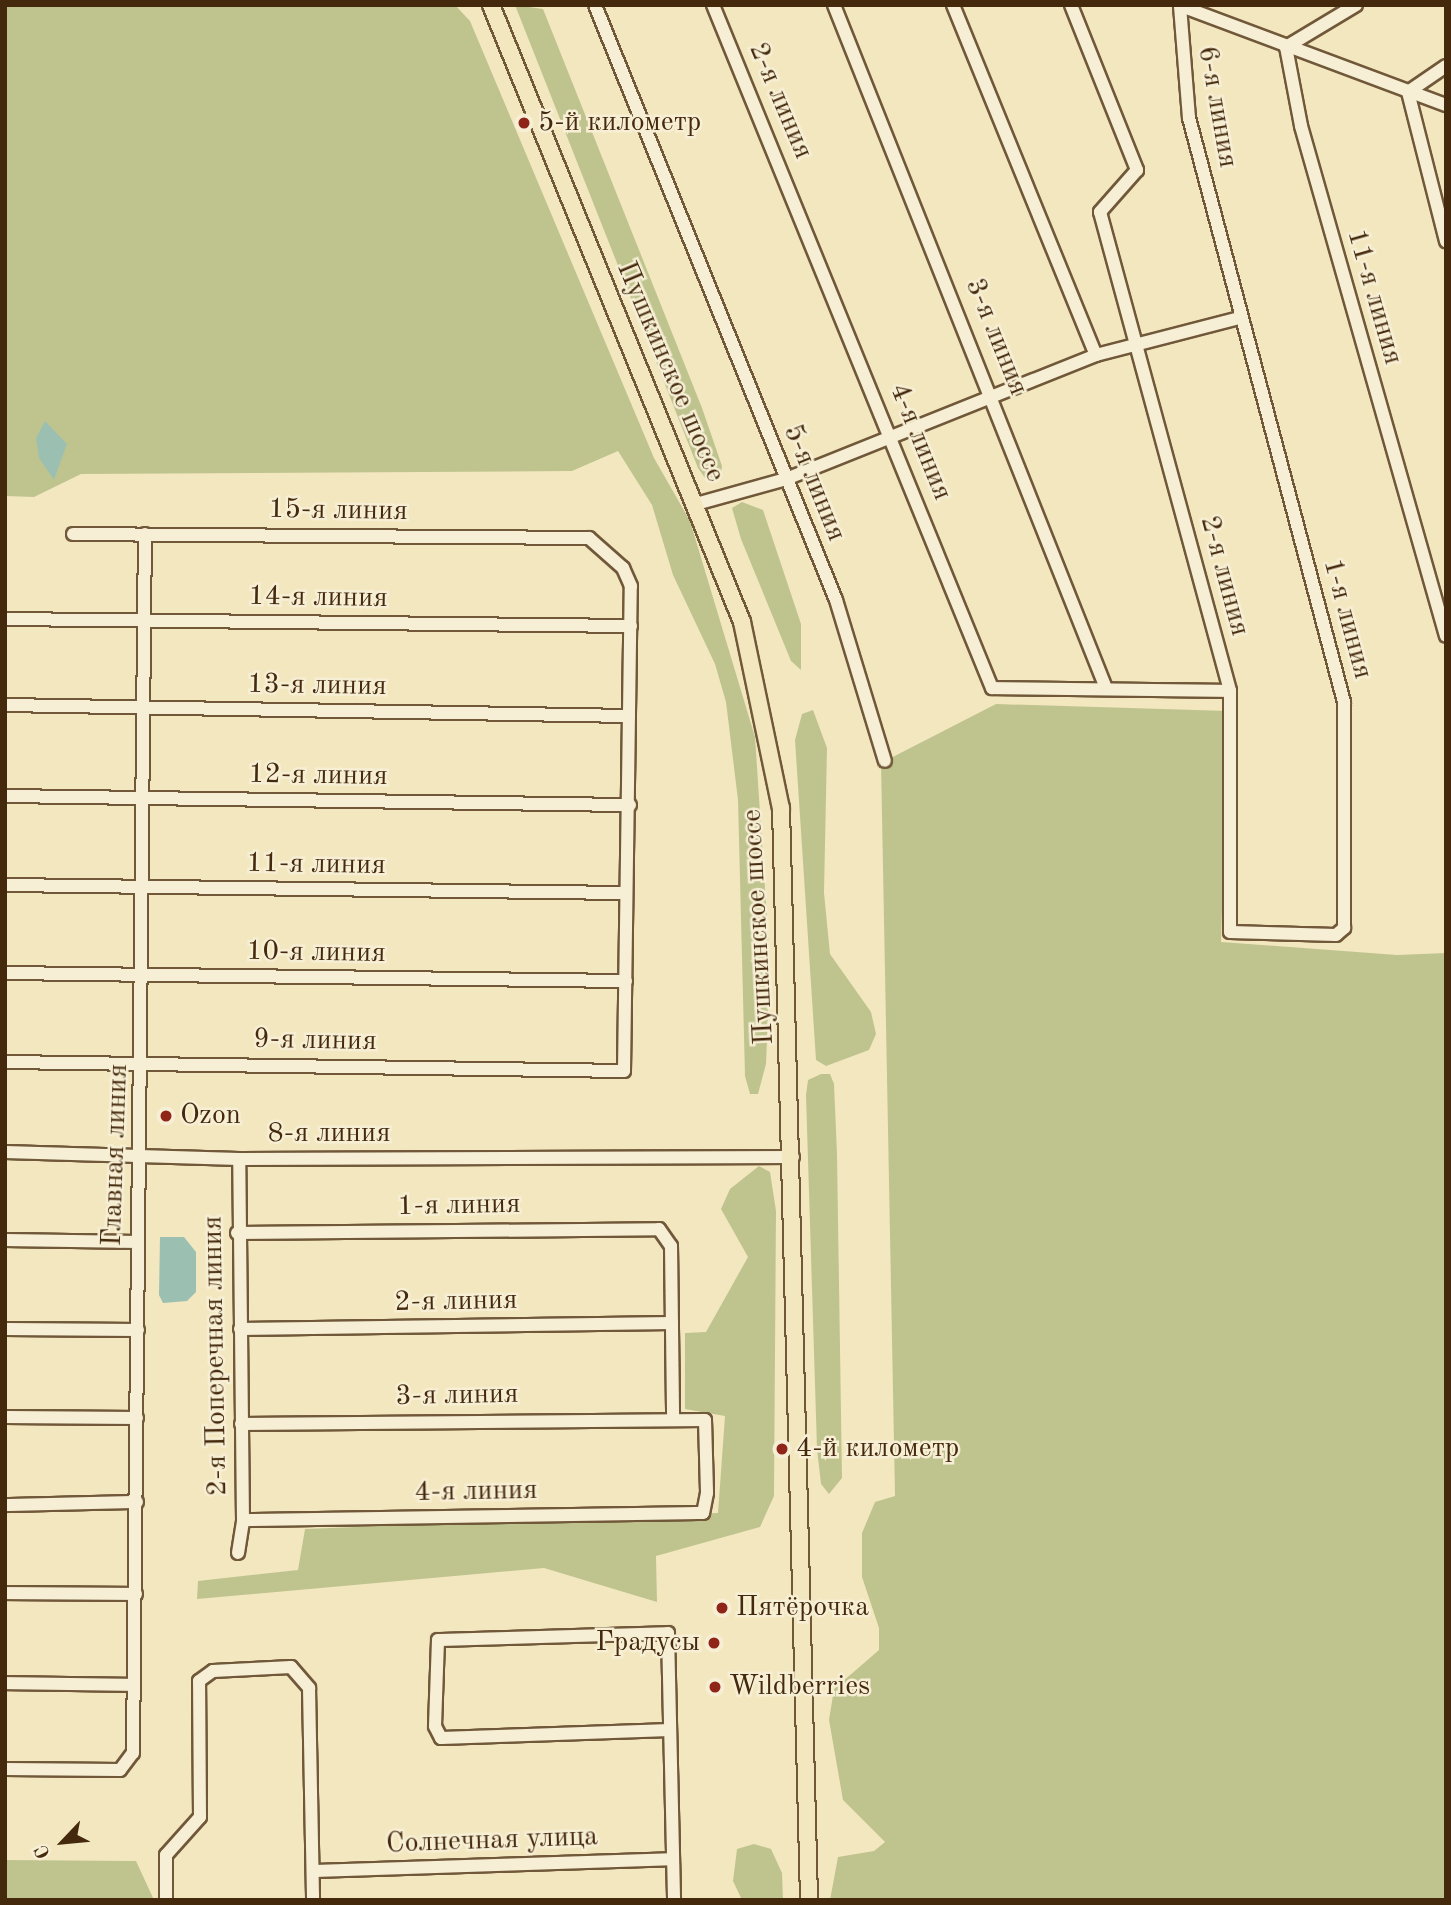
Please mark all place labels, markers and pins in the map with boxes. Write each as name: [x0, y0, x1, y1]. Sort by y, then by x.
place label: 5-й километр: [538, 106, 701, 140]
marker: 5-й километр: [516, 115, 532, 131]
place label: Ozon: [180, 1099, 241, 1133]
marker: Ozon: [158, 1108, 174, 1124]
place label: 4-й километр: [796, 1432, 959, 1466]
marker: 4-й километр: [774, 1441, 790, 1457]
place label: Пятёрочка: [736, 1591, 869, 1625]
marker: Пятёрочка: [714, 1600, 730, 1616]
place label: Градусы: [596, 1626, 700, 1660]
marker: Градусы: [706, 1635, 722, 1651]
place label: Wildberries: [729, 1670, 870, 1704]
marker: Wildberries: [707, 1679, 723, 1695]

